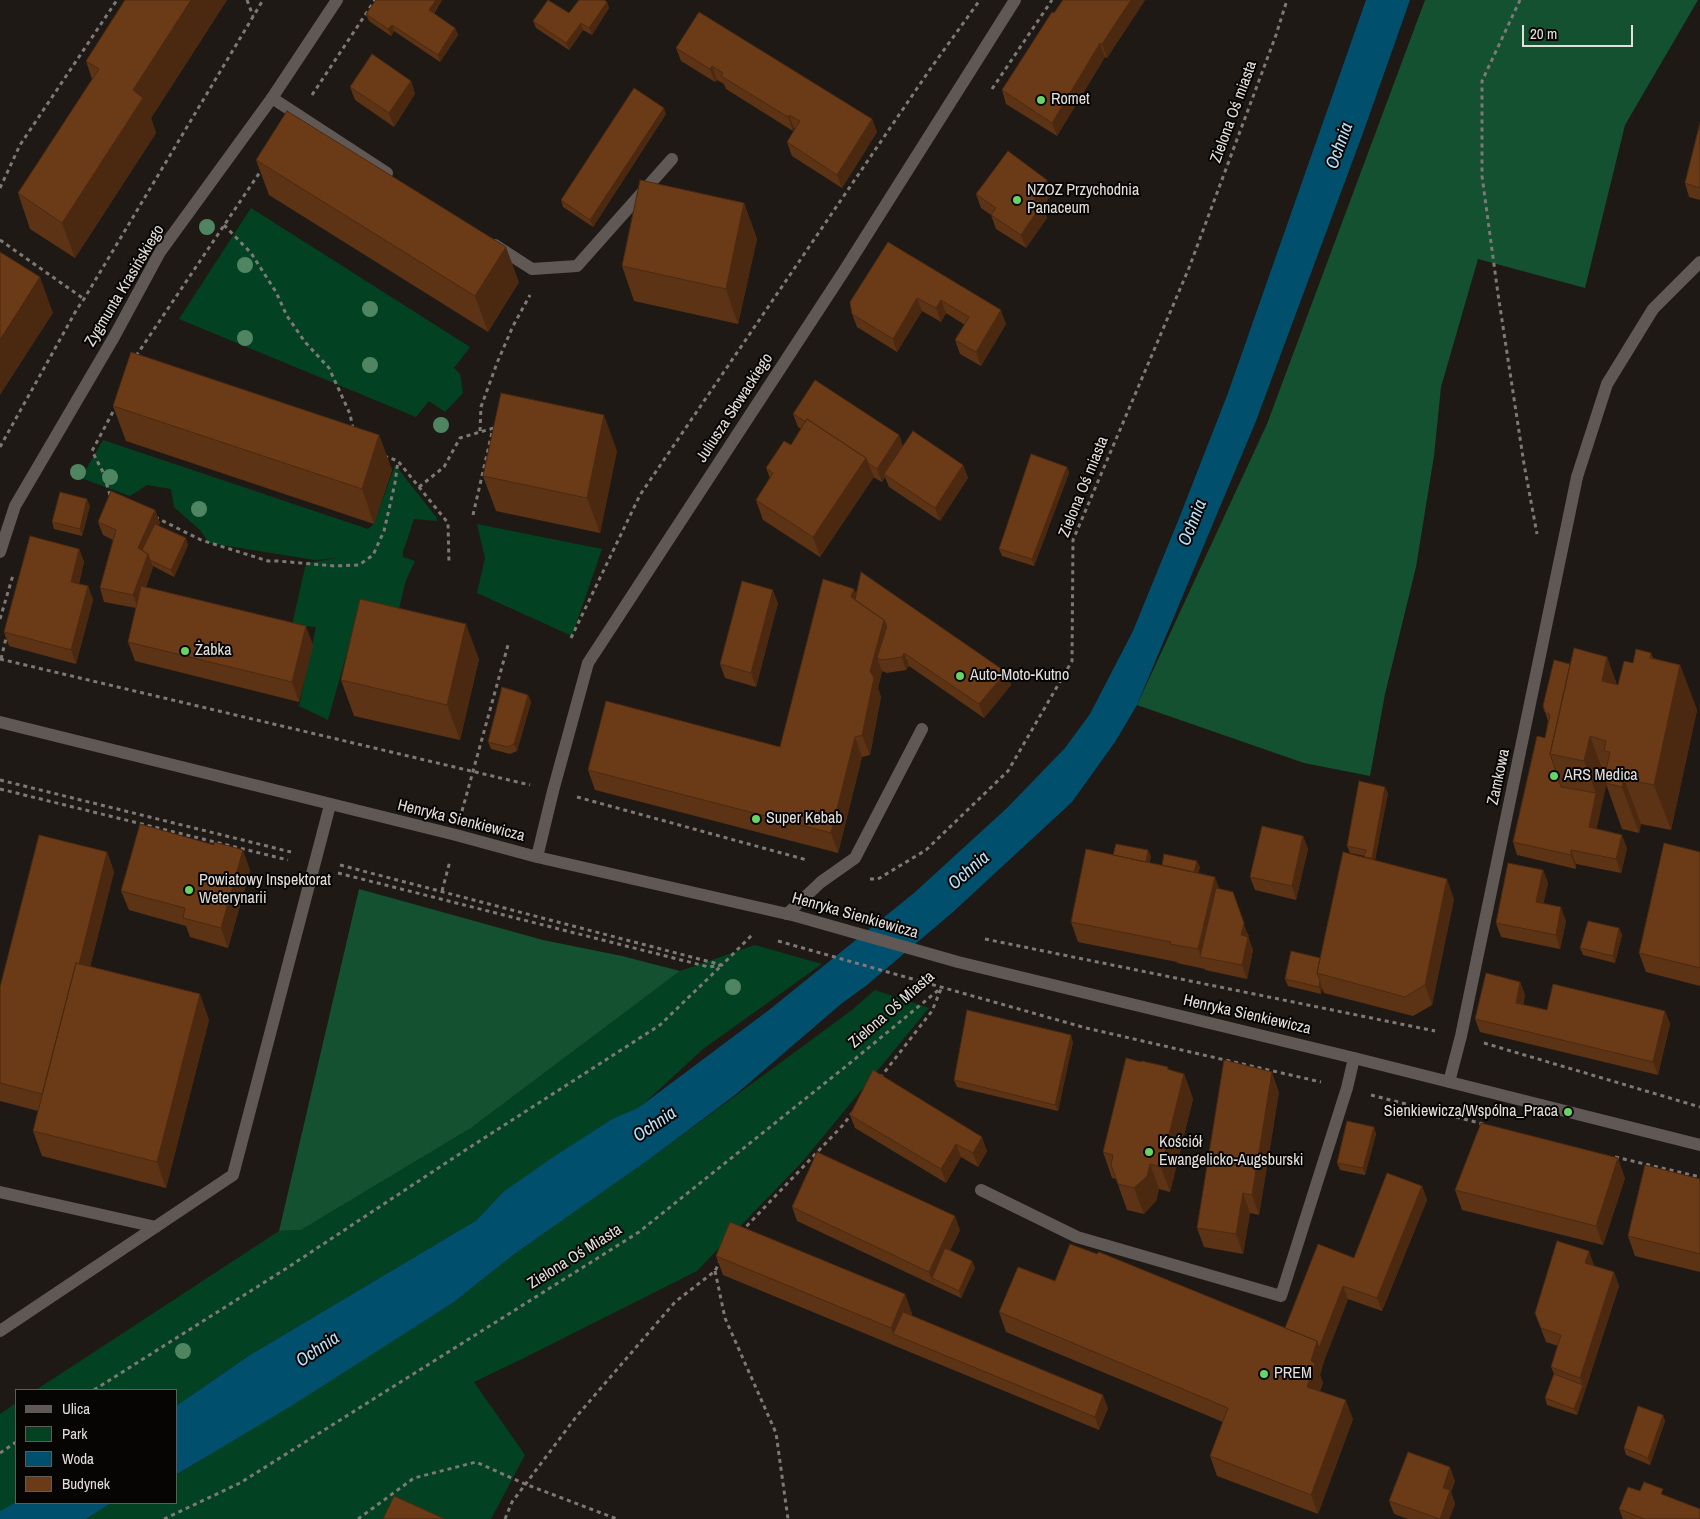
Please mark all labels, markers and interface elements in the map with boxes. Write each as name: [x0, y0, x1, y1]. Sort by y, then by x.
scale bar: [1525, 15, 1636, 47]
text: 20 m: [1530, 23, 1557, 44]
street label: Zielona Oś miasta: [1207, 58, 1261, 166]
place label: Romet: [1051, 90, 1090, 110]
marker: Romet: [1035, 94, 1047, 106]
water label: Ochnia: [1322, 120, 1358, 172]
place label: NZOZ Przychodnia Panaceum: [1027, 181, 1139, 219]
marker: NZOZ Przychodnia Panaceum: [1011, 194, 1023, 206]
street label: Zygmunta Krasińskiego: [81, 222, 169, 350]
street label: Juliusza Słowackiego: [693, 350, 777, 466]
street label: Zielona Oś miasta: [1055, 434, 1113, 540]
water label: Ochnia: [1174, 497, 1212, 549]
place label: Żabka: [195, 641, 231, 661]
marker: Żabka: [179, 645, 191, 657]
place label: Auto-Moto-Kutno: [970, 666, 1069, 686]
marker: Auto-Moto-Kutno: [954, 670, 966, 682]
street label: Zamkowa: [1484, 747, 1514, 807]
place label: ARS Medica: [1564, 766, 1638, 786]
marker: ARS Medica: [1548, 770, 1560, 782]
street label: Henryka Sienkiewicza: [395, 796, 527, 846]
place label: Super Kebab: [766, 809, 843, 829]
marker: Super Kebab: [750, 813, 762, 825]
water label: Ochnia: [944, 847, 994, 895]
place label: Powiatowy Inspektorat Weterynarii: [199, 871, 331, 909]
marker: Powiatowy Inspektorat Weterynarii: [183, 884, 195, 896]
street label: Henryka Sienkiewicza: [790, 889, 920, 943]
street label: Zielona Oś Miasta: [845, 968, 939, 1052]
street label: Henryka Sienkiewicza: [1181, 991, 1313, 1039]
place label: Sienkiewicza/Wspólna_Praca: [1384, 1102, 1558, 1122]
water label: Ochnia: [629, 1103, 681, 1147]
marker: Sienkiewicza/Wspólna_Praca: [1562, 1106, 1574, 1118]
place label: Kościół Ewangelicko-Augsburski: [1159, 1133, 1303, 1171]
marker: Kościół Ewangelicko-Augsburski: [1143, 1146, 1155, 1158]
street label: Zielona Oś Miasta: [524, 1220, 626, 1294]
water label: Ochnia: [292, 1328, 344, 1372]
place label: PREM: [1274, 1364, 1312, 1384]
marker: PREM: [1258, 1368, 1270, 1380]
legend: [15, 1389, 178, 1504]
text: Ulica: [62, 1398, 90, 1419]
text: Park: [62, 1423, 87, 1444]
text: Woda: [62, 1448, 94, 1469]
text: Budynek: [62, 1473, 110, 1494]

